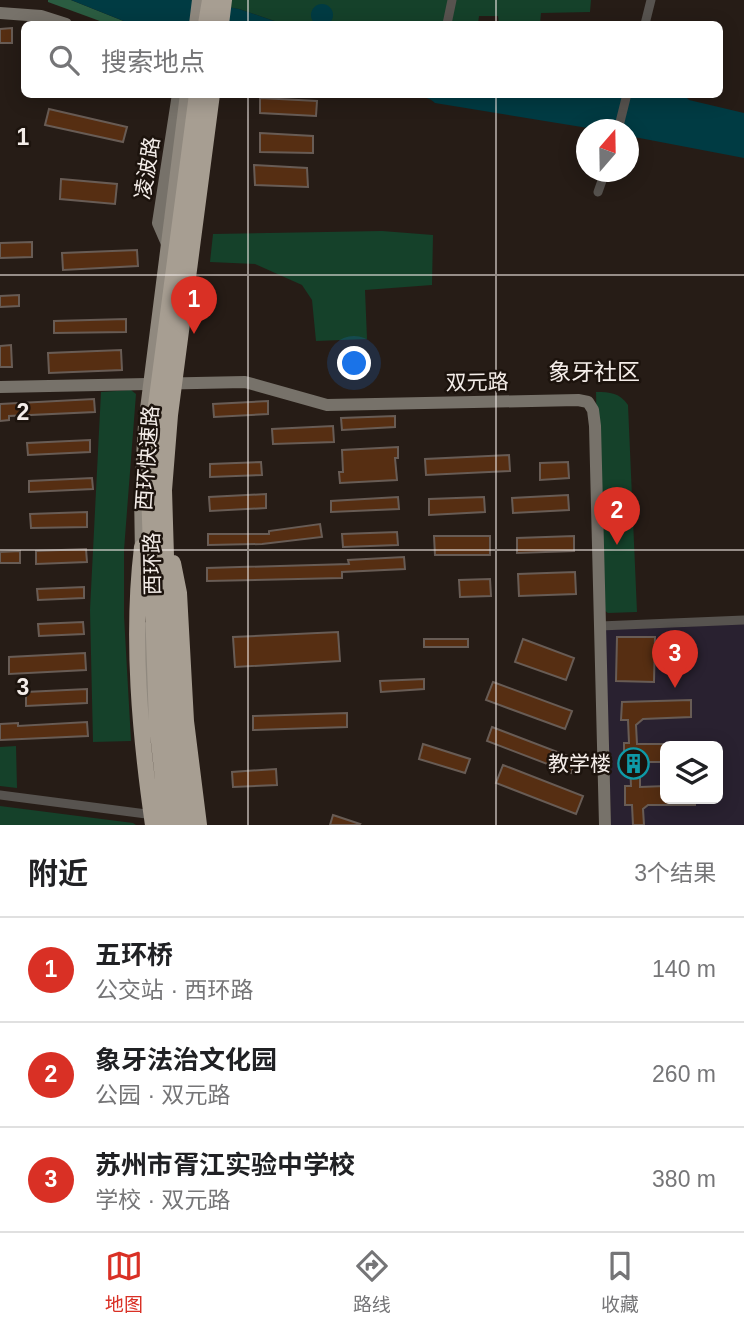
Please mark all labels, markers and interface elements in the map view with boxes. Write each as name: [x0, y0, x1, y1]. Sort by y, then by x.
search box: [21, 21, 723, 98]
icon: search: [45, 41, 83, 79]
text: 搜索地点: [101, 47, 205, 77]
north arrow: [576, 119, 639, 182]
text: 1: [17, 124, 30, 150]
street label: 凌波路: [131, 135, 163, 201]
pin: 1: [171, 276, 217, 334]
your location: [337, 346, 371, 380]
district label: 象牙社区: [548, 359, 640, 385]
street label: 双元路: [445, 370, 509, 394]
text: 2: [17, 399, 29, 425]
street label: 西环快速路: [132, 405, 162, 511]
pin: 2: [594, 487, 640, 545]
street label: 西环路: [140, 532, 164, 596]
pin: 3: [652, 630, 698, 688]
text: 3: [17, 674, 29, 700]
map controls: [660, 741, 723, 804]
button: layers: [660, 741, 723, 804]
building icon: 教学楼: [617, 746, 651, 780]
place label: 教学楼: [548, 752, 611, 775]
text: 附近: [28, 857, 88, 890]
text: 3个结果: [634, 860, 716, 886]
text: 五环桥: [95, 940, 173, 970]
text: 1: [45, 956, 57, 982]
text: 140 m: [652, 956, 716, 982]
text: 公交站 · 西环路: [95, 977, 253, 1003]
text: 象牙法治文化园: [95, 1045, 277, 1075]
text: 2: [45, 1061, 57, 1087]
text: 260 m: [652, 1061, 716, 1087]
text: 公园 · 双元路: [95, 1082, 230, 1108]
text: 苏州市胥江实验中学校: [95, 1150, 355, 1180]
text: 3: [45, 1166, 57, 1192]
text: 380 m: [652, 1166, 716, 1192]
text: 学校 · 双元路: [95, 1187, 230, 1213]
tab: 地图: [105, 1247, 143, 1316]
tab: 路线: [353, 1247, 391, 1316]
tab: 收藏: [601, 1247, 639, 1316]

